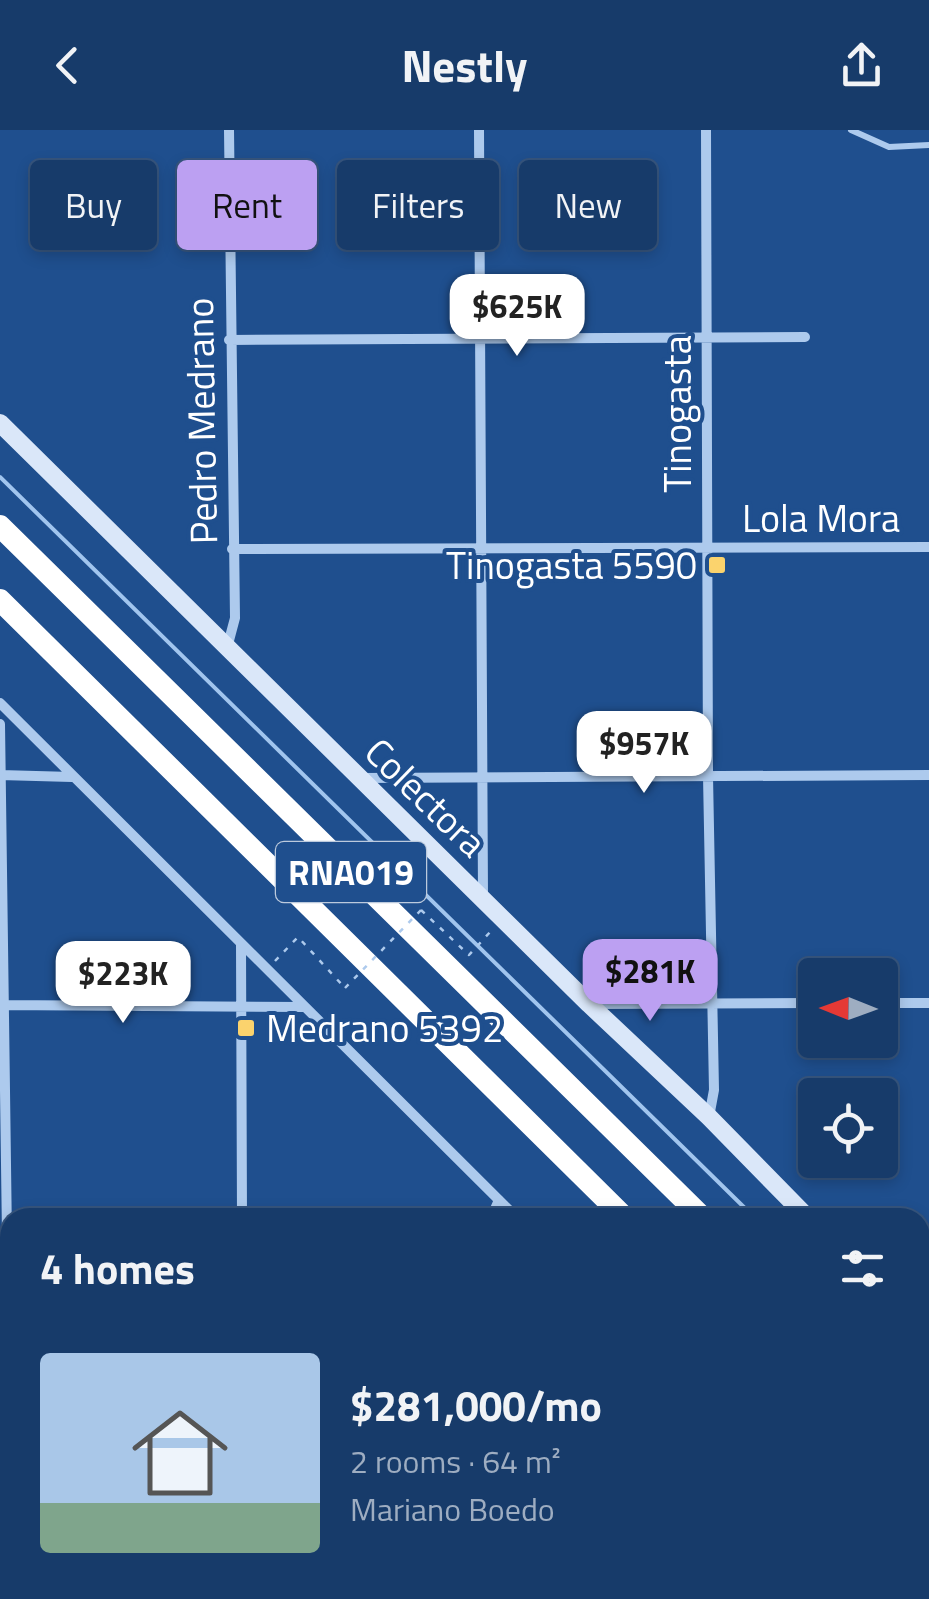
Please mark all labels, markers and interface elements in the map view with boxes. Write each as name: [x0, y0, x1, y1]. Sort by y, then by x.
text: Nestly: [401, 31, 528, 99]
icon: back: [40, 38, 95, 93]
icon: share: [834, 38, 889, 93]
chip: Buy: [30, 160, 157, 250]
chip: Rent: [177, 160, 317, 250]
chip: Filters: [337, 160, 499, 250]
chip: New: [519, 160, 657, 250]
pin: $625K: [447, 274, 587, 359]
text: $625K: [472, 282, 562, 330]
street label: Pedro Medrano: [170, 297, 232, 545]
street label: Tinogasta: [648, 335, 706, 493]
street label: Lola Mora: [742, 489, 900, 547]
place label: Tinogasta 5590: [446, 536, 697, 594]
marker: Tinogasta 5590: [706, 554, 728, 576]
pin: $957K: [574, 711, 714, 796]
text: $957K: [599, 719, 689, 767]
street label: Colectora: [352, 724, 500, 870]
road number: RNA019: [276, 842, 426, 902]
pin: $281K: [580, 939, 720, 1024]
pin: $223K: [53, 941, 193, 1026]
text: $281K: [605, 947, 695, 995]
text: $223K: [78, 949, 168, 997]
north arrow: [798, 958, 898, 1058]
map controls: [798, 958, 898, 1178]
place label: Medrano 5392: [266, 999, 503, 1057]
marker: Medrano 5392: [235, 1017, 257, 1039]
button: locate: [798, 1078, 898, 1178]
text: 4 homes: [40, 1236, 195, 1300]
icon: filters: [835, 1241, 890, 1296]
text: $281,000/mo: [350, 1373, 602, 1437]
icon: home: [120, 1393, 240, 1513]
text: 2 rooms · 64 m²: [350, 1437, 561, 1485]
text: Mariano Boedo: [350, 1485, 555, 1533]

